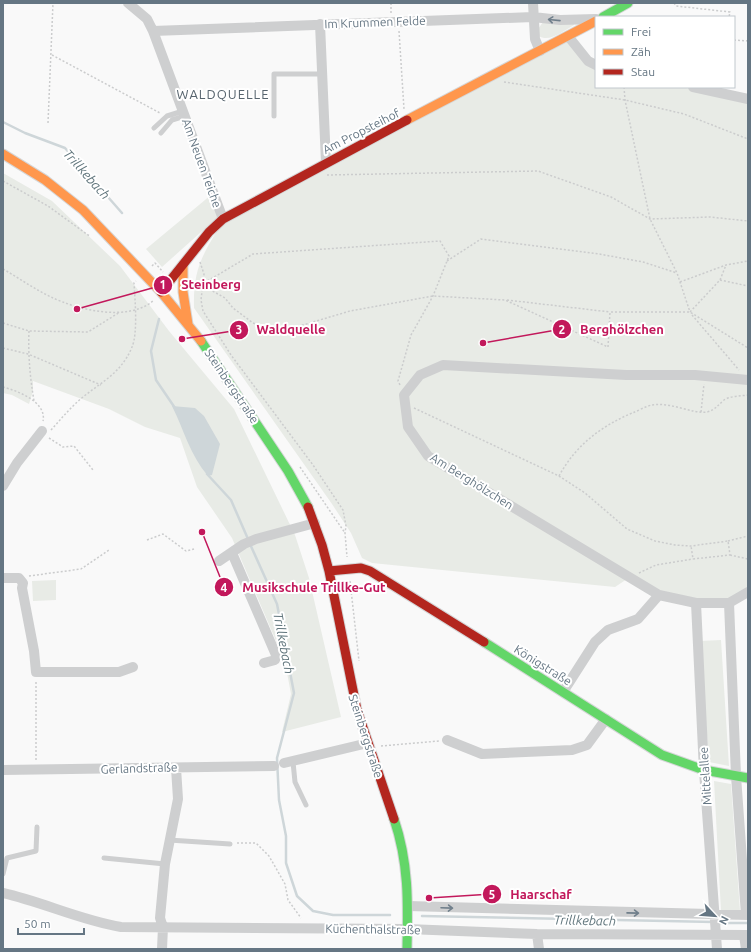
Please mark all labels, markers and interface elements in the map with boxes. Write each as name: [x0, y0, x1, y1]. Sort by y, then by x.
street label: Im Krummen Felde: [324, 14, 426, 30]
one-way arrow: [548, 16, 561, 23]
legend: [595, 16, 735, 88]
text: Frei: [631, 25, 651, 38]
text: Zäh: [631, 45, 651, 58]
text: Stau: [631, 65, 655, 78]
district label: WALDQUELLE: [177, 87, 269, 102]
street label: Am Propsteihof: [320, 106, 402, 156]
street label: Am Neuen Teiche: [180, 117, 224, 209]
water label: Trillkebach: [61, 146, 113, 202]
callout: Steinberg: [153, 272, 249, 297]
text: Steinberg: [181, 277, 241, 291]
text: 1: [160, 278, 166, 291]
callout: Waldquelle: [229, 317, 334, 342]
callout: Berghölzchen: [552, 317, 672, 342]
text: Waldquelle: [257, 322, 325, 336]
text: Berghölzchen: [580, 322, 664, 336]
text: 3: [236, 323, 242, 336]
text: 2: [559, 323, 566, 336]
street label: Steinbergstraße: [202, 346, 262, 426]
street label: Am Berghölzchen: [428, 450, 516, 512]
callout: Musikschule Trillke-Gut: [214, 575, 394, 600]
text: Musikschule Trillke-Gut: [242, 580, 386, 594]
text: 4: [221, 581, 228, 594]
water label: Trillkebach: [271, 611, 297, 675]
street label: Königstraße: [512, 642, 574, 688]
street label: Steinbergstraße: [346, 693, 386, 779]
street label: Mittelallee: [696, 746, 714, 806]
street label: Gerlandstraße: [100, 760, 178, 776]
callout: Haarschaf: [482, 882, 580, 907]
text: Haarschaf: [510, 887, 572, 901]
text: 5: [489, 888, 496, 901]
north arrow: [695, 896, 735, 936]
one-way arrow: [440, 904, 453, 911]
one-way arrow: [626, 909, 639, 917]
scale bar: [18, 910, 84, 936]
water label: Trillkebach: [554, 912, 616, 928]
text: N: [717, 914, 731, 927]
text: 50 m: [24, 917, 51, 930]
street label: Küchenthalstraße: [325, 922, 421, 936]

